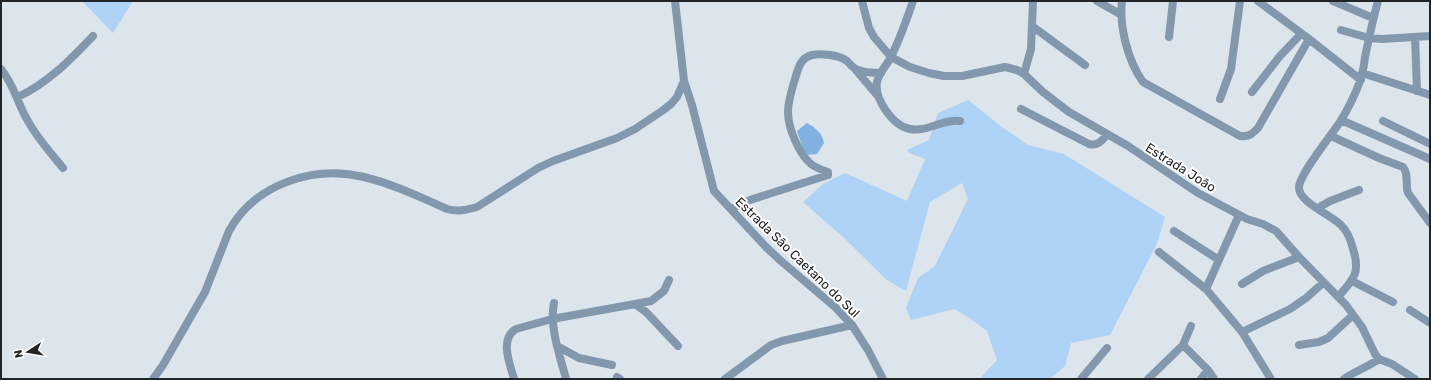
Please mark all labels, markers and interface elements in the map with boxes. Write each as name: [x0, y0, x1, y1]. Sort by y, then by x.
street label: Estrada João: [1143, 140, 1219, 195]
street label: Estrada São Caetano do Sul: [732, 194, 863, 321]
north arrow: [8, 332, 48, 372]
text: N: [12, 349, 26, 359]

